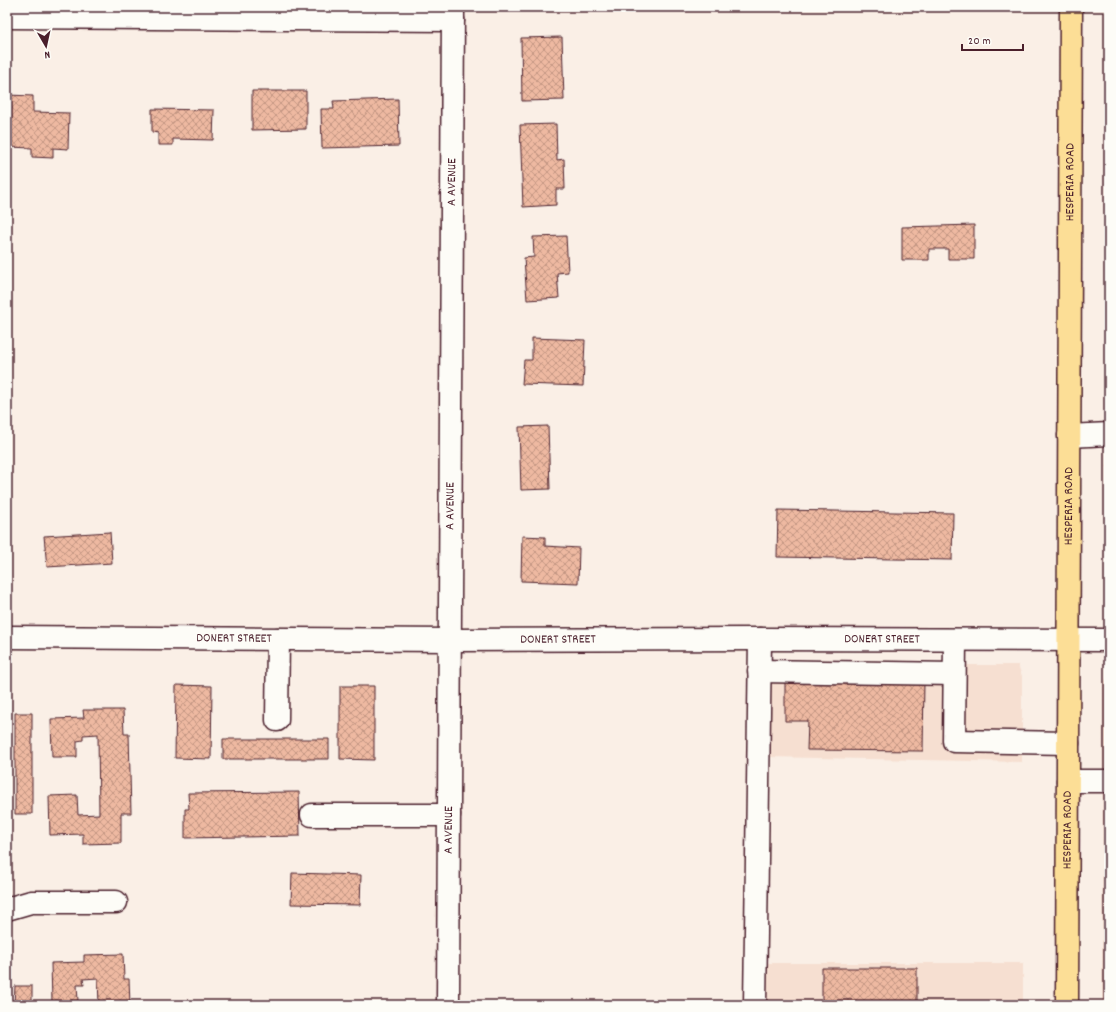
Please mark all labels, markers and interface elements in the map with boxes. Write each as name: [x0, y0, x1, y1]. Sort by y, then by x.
north arrow: [26, 26, 66, 66]
scale bar: [962, 26, 1023, 52]
text: 20 m: [968, 33, 991, 50]
text: N: [43, 46, 51, 62]
street label: HESPERIA ROAD: [1061, 143, 1080, 221]
street label: A AVENUE: [443, 158, 462, 206]
street label: HESPERIA ROAD: [1059, 467, 1079, 545]
street label: A AVENUE: [441, 482, 460, 530]
street label: DONERT STREET: [196, 629, 272, 648]
street label: DONERT STREET: [520, 630, 596, 649]
street label: DONERT STREET: [844, 630, 920, 649]
street label: HESPERIA ROAD: [1058, 791, 1077, 869]
street label: A AVENUE: [439, 806, 458, 854]

